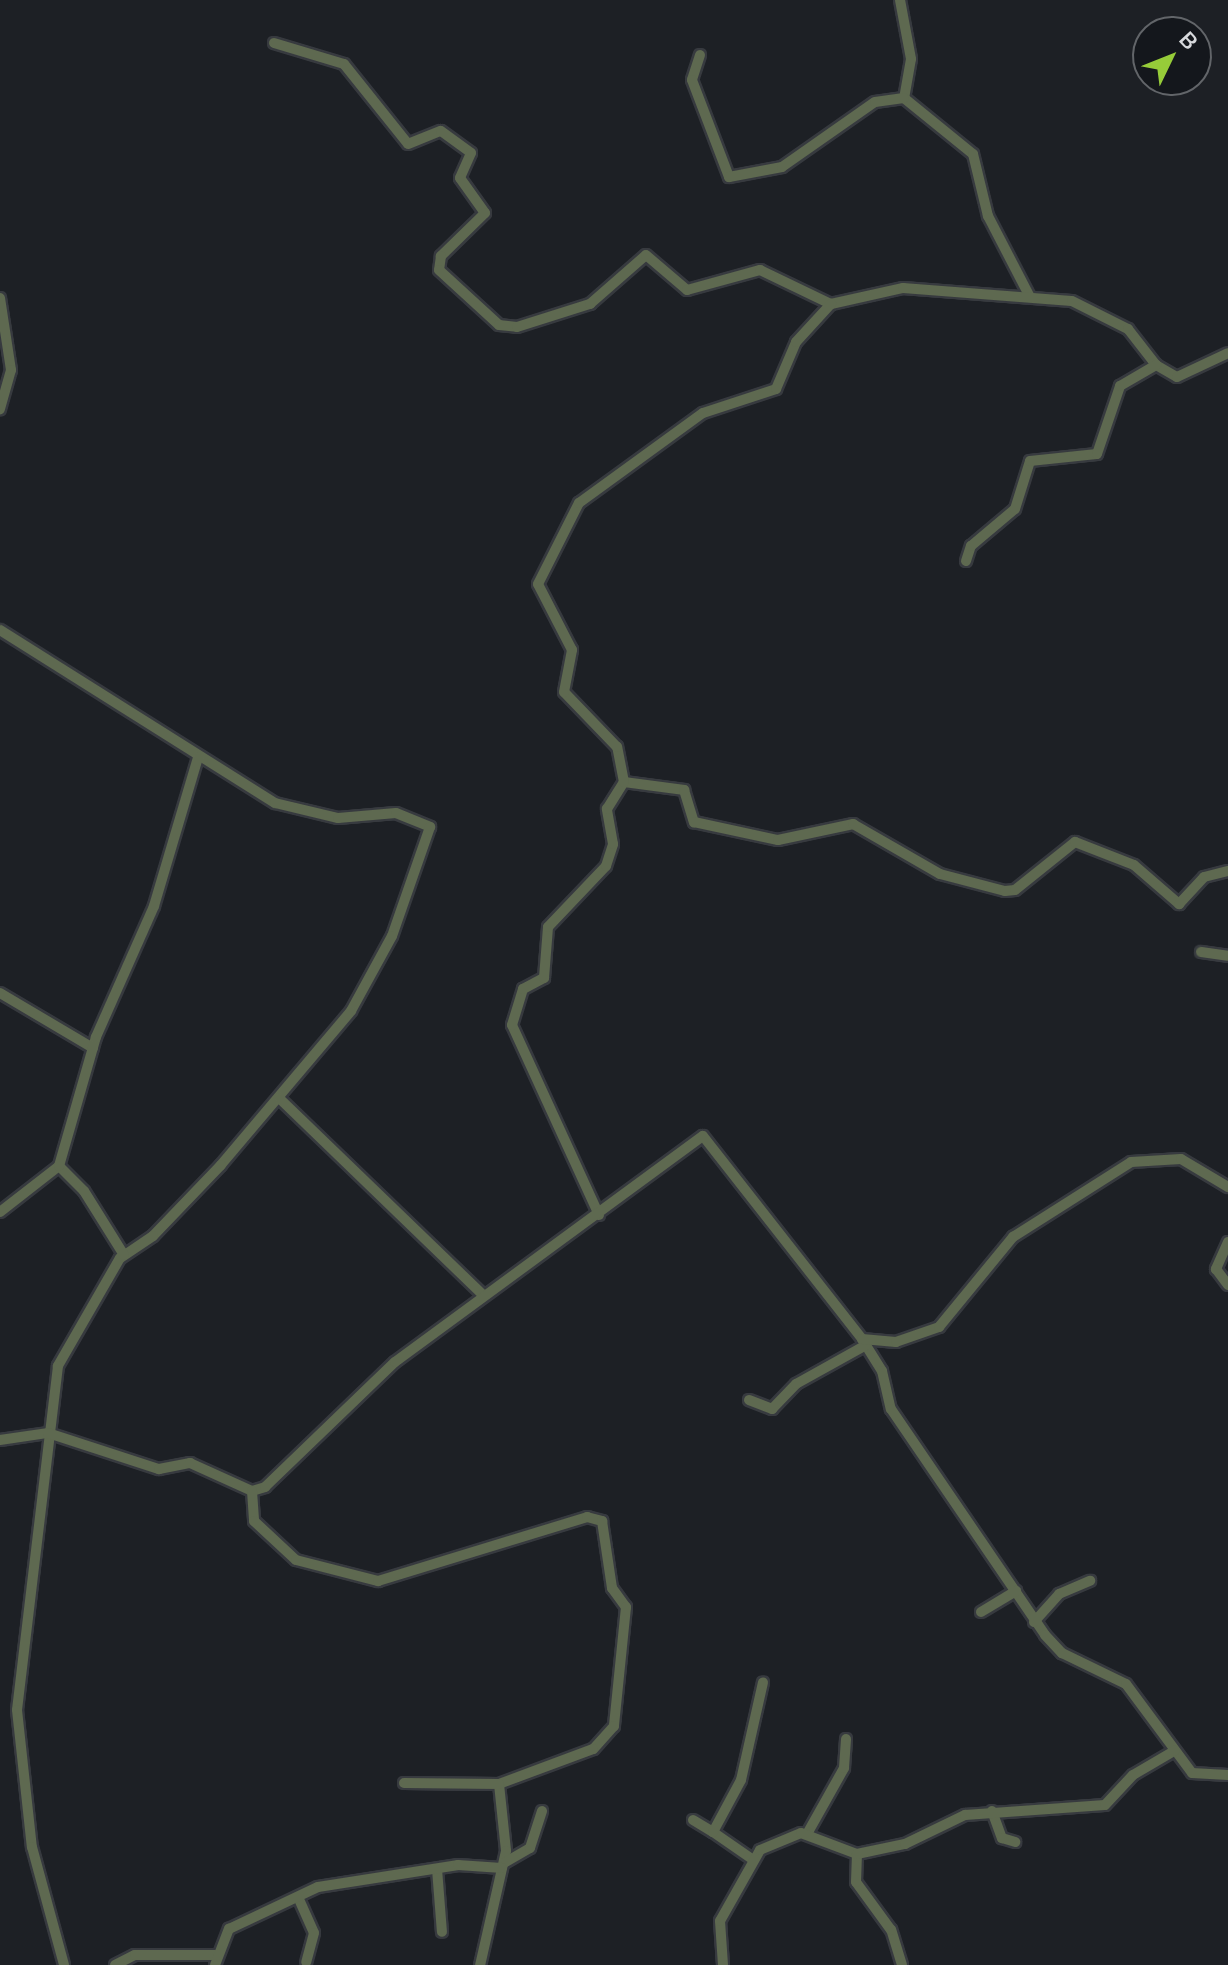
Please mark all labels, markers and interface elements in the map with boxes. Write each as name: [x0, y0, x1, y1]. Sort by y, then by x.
north arrow: [1132, 16, 1212, 96]
text: B: [1172, 25, 1204, 57]

